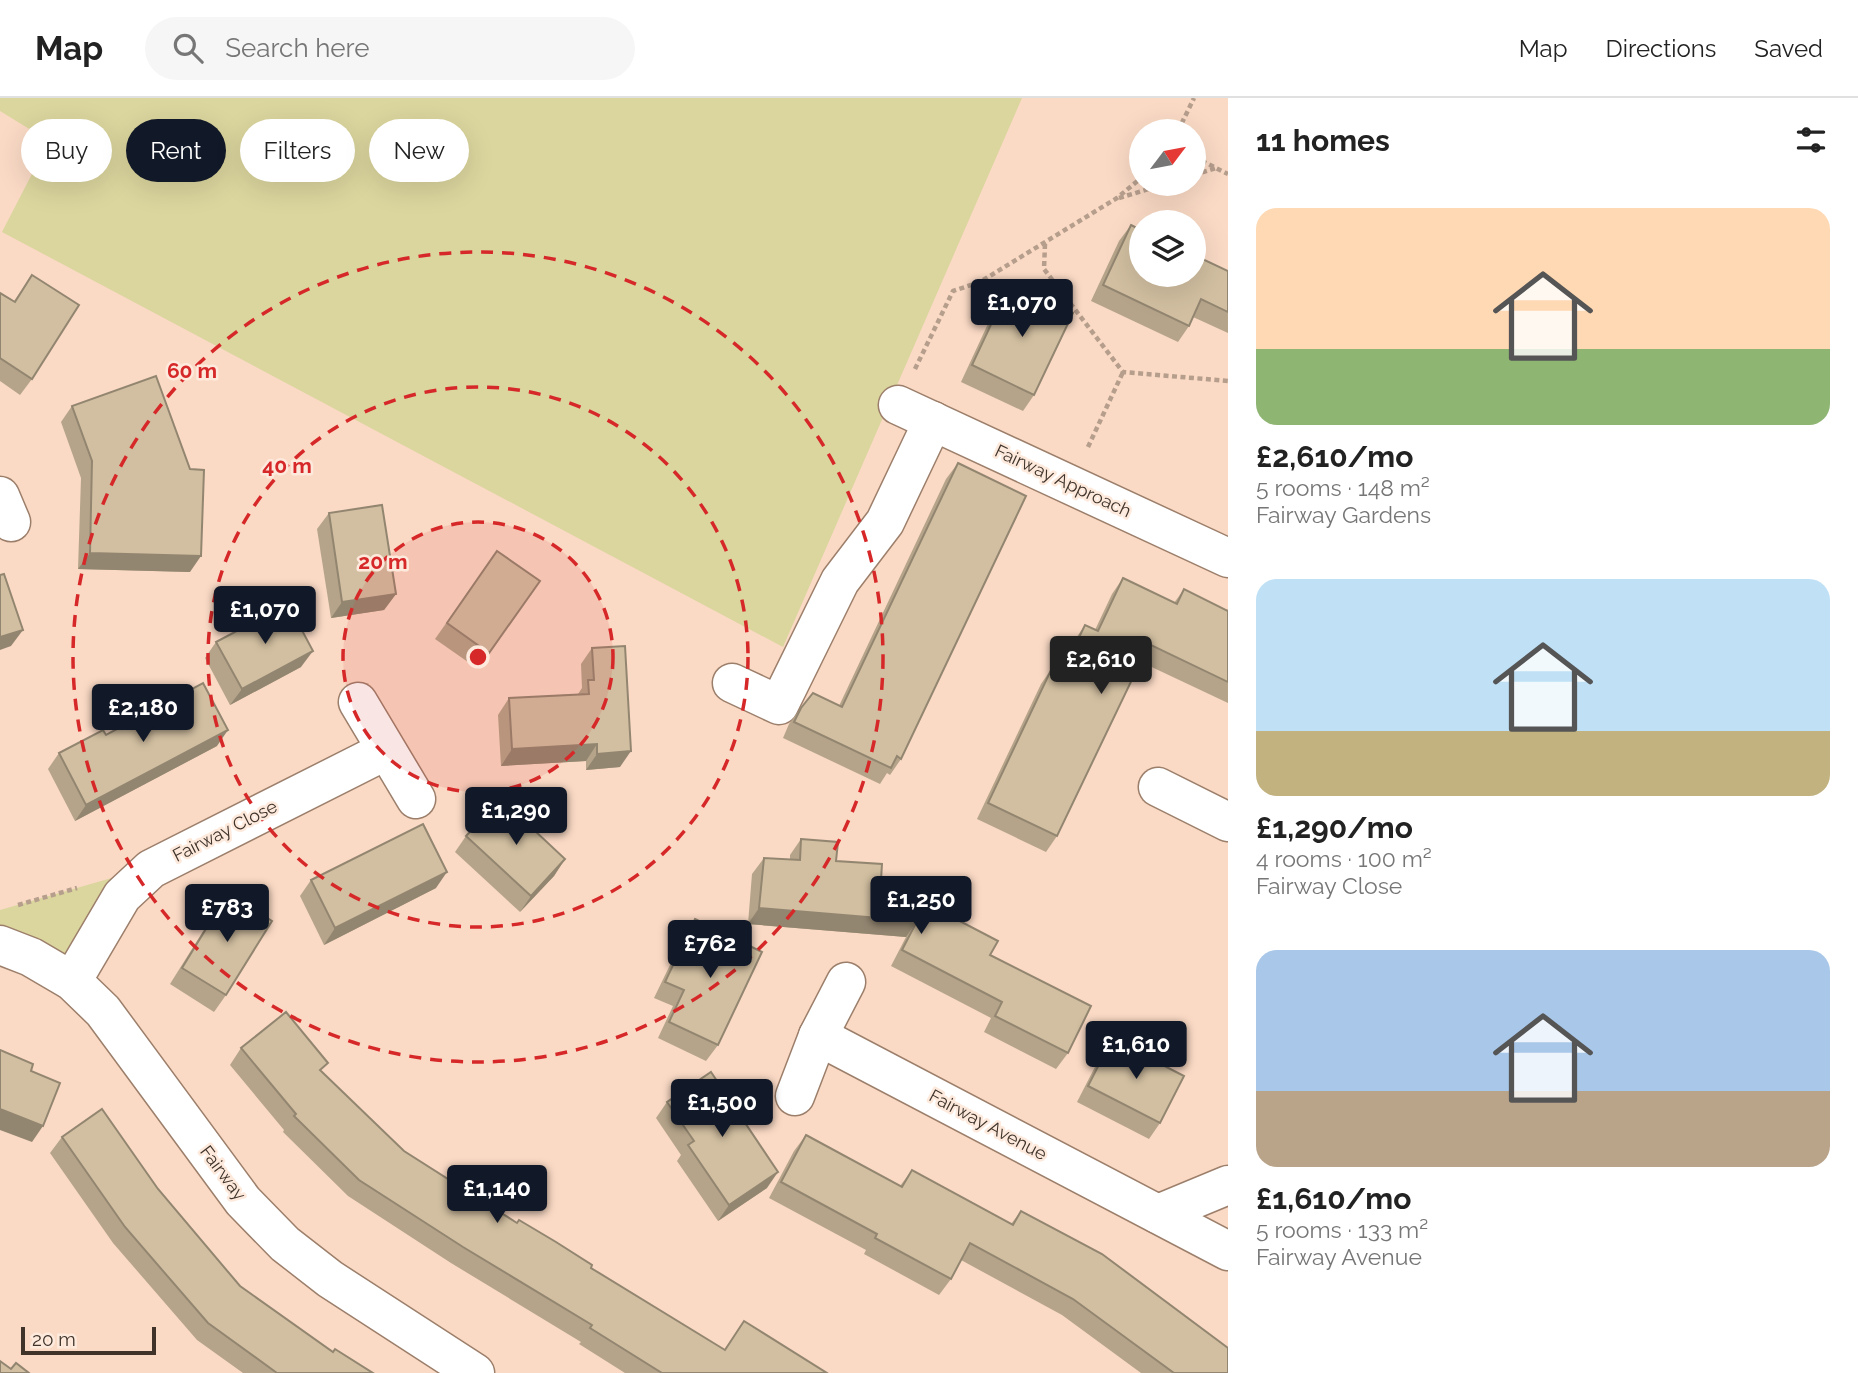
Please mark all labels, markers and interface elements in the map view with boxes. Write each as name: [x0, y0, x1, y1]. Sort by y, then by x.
search box: [145, 17, 635, 80]
text: Map: [35, 29, 103, 68]
icon: search: [169, 29, 207, 67]
text: Search here: [225, 33, 370, 63]
text: Map: [1519, 34, 1568, 63]
text: Directions: [1606, 34, 1716, 63]
text: Saved: [1754, 34, 1823, 63]
chip: Buy: [21, 119, 112, 182]
chip: Rent: [126, 119, 226, 182]
chip: Filters: [240, 119, 355, 182]
chip: New: [369, 119, 469, 182]
north arrow: [1129, 119, 1206, 196]
map controls: [1129, 119, 1206, 287]
icon: filters: [1792, 121, 1830, 159]
text: 11 homes: [1256, 123, 1390, 158]
button: layers: [1129, 210, 1206, 287]
icon: home: [1480, 253, 1606, 379]
pin: £1,070: [965, 280, 1079, 339]
text: £1,070: [987, 288, 1057, 315]
text: 60 m: [167, 358, 217, 383]
text: £2,610/mo: [1256, 439, 1413, 474]
street label: Fairway Approach: [992, 440, 1135, 521]
text: 40 m: [262, 453, 312, 478]
text: 5 rooms · 148 m²: [1256, 474, 1430, 501]
text: Fairway Gardens: [1256, 501, 1431, 528]
text: 20 m: [358, 549, 408, 574]
pin: £1,070: [208, 587, 322, 646]
text: £1,070: [230, 595, 300, 622]
icon: home: [1480, 624, 1606, 750]
pin: £2,610: [1044, 636, 1158, 696]
centre of rings: [466, 645, 490, 669]
text: £2,610: [1066, 645, 1136, 672]
pin: £2,180: [86, 684, 200, 744]
text: £2,180: [108, 693, 178, 720]
pin: £1,290: [459, 788, 573, 847]
street label: Fairway Close: [169, 795, 281, 866]
text: £1,290: [481, 796, 551, 823]
text: £1,290/mo: [1256, 810, 1413, 845]
text: 4 rooms · 100 m²: [1256, 845, 1432, 872]
text: Fairway Close: [1256, 872, 1402, 899]
pin: £1,250: [864, 876, 978, 936]
pin: £783: [186, 884, 268, 944]
text: £1,250: [886, 885, 956, 912]
text: £783: [201, 893, 253, 920]
pin: £762: [669, 920, 751, 980]
text: £762: [684, 929, 736, 956]
icon: home: [1480, 995, 1606, 1121]
pin: £1,610: [1079, 1021, 1193, 1081]
text: £1,610: [1102, 1030, 1170, 1057]
pin: £1,500: [665, 1080, 779, 1139]
street label: Fairway Avenue: [926, 1085, 1051, 1165]
text: £1,500: [687, 1088, 757, 1115]
street label: Fairway: [196, 1141, 251, 1204]
pin: £1,140: [440, 1166, 554, 1225]
text: £1,140: [463, 1174, 531, 1201]
text: £1,610/mo: [1256, 1181, 1411, 1216]
text: 5 rooms · 133 m²: [1256, 1216, 1428, 1243]
text: Fairway Avenue: [1256, 1243, 1422, 1270]
scale bar: [21, 1324, 156, 1356]
text: 20 m: [32, 1328, 76, 1350]

